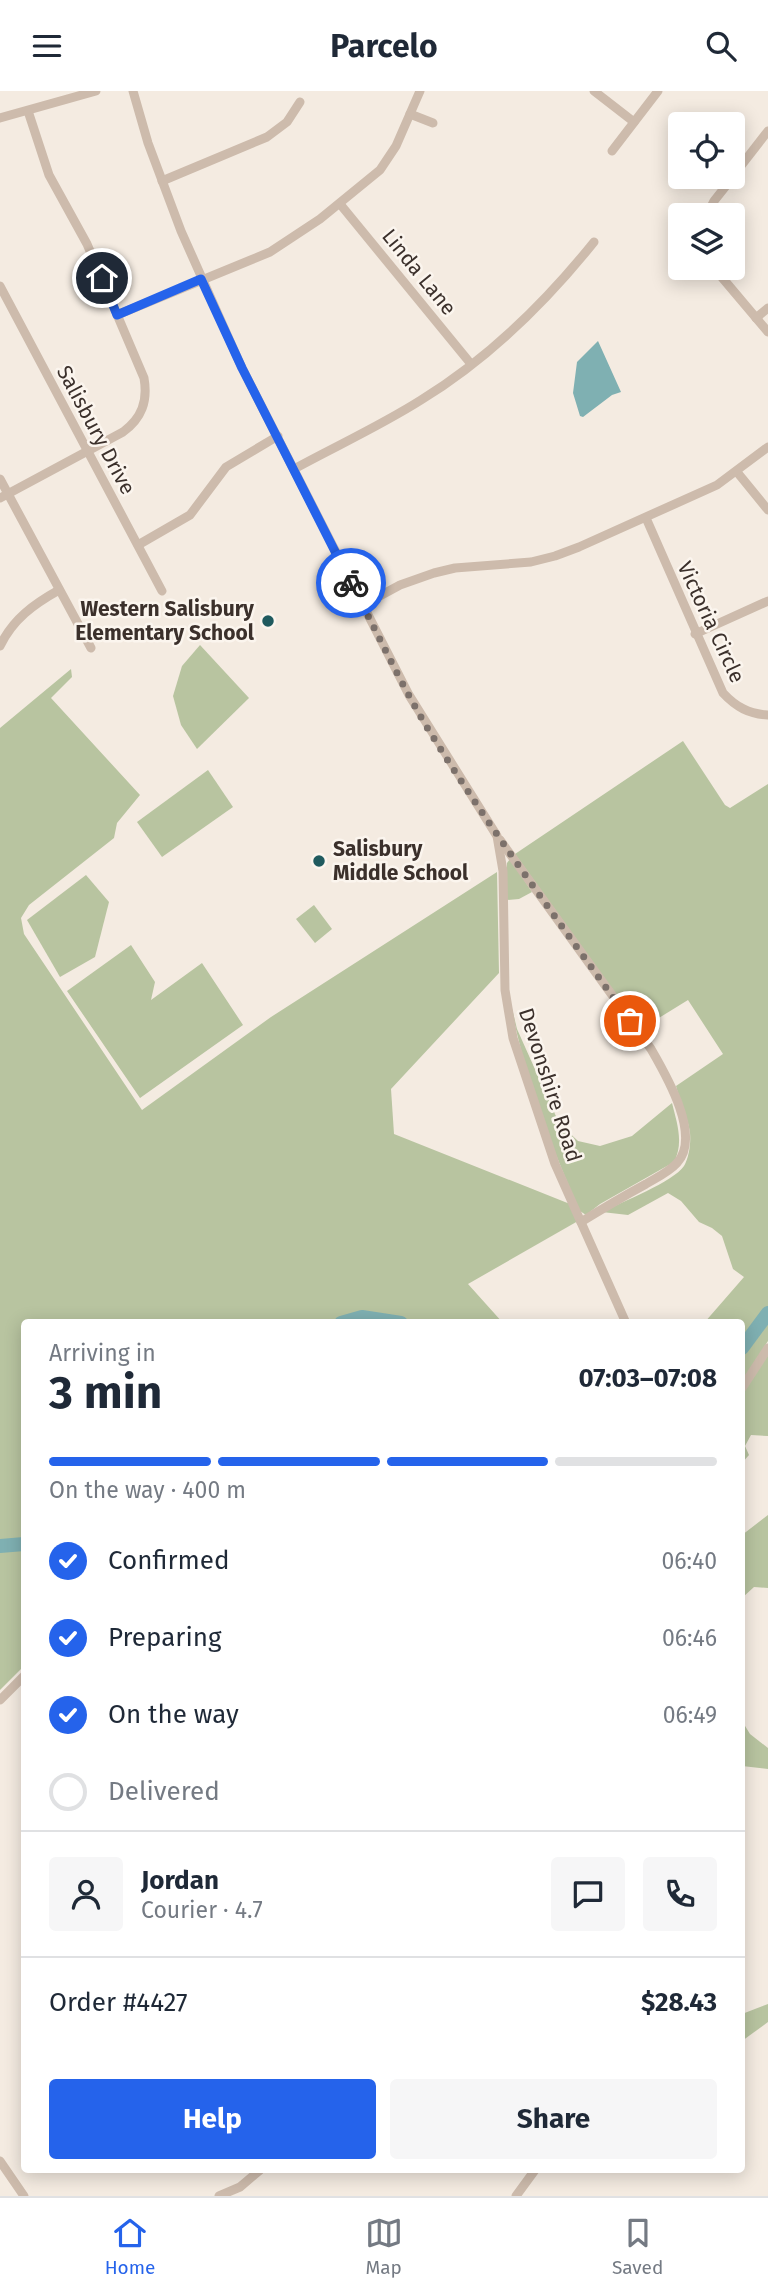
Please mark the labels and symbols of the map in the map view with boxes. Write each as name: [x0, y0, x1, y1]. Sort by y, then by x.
street label: Linda Lane: [376, 224, 462, 320]
pin: [72, 248, 132, 308]
street label: Salisbury Drive: [51, 361, 141, 499]
courier: [316, 548, 386, 618]
street label: Victoria Circle: [672, 557, 750, 687]
place label: Western Salisbury Elementary School: [75, 596, 255, 646]
marker: Western Salisbury Elementary School: [260, 613, 276, 629]
place label: Salisbury Middle School: [333, 836, 469, 886]
marker: Salisbury Middle School: [311, 853, 327, 869]
pin: [600, 991, 660, 1051]
street label: Devonshire Road: [513, 1005, 587, 1165]

